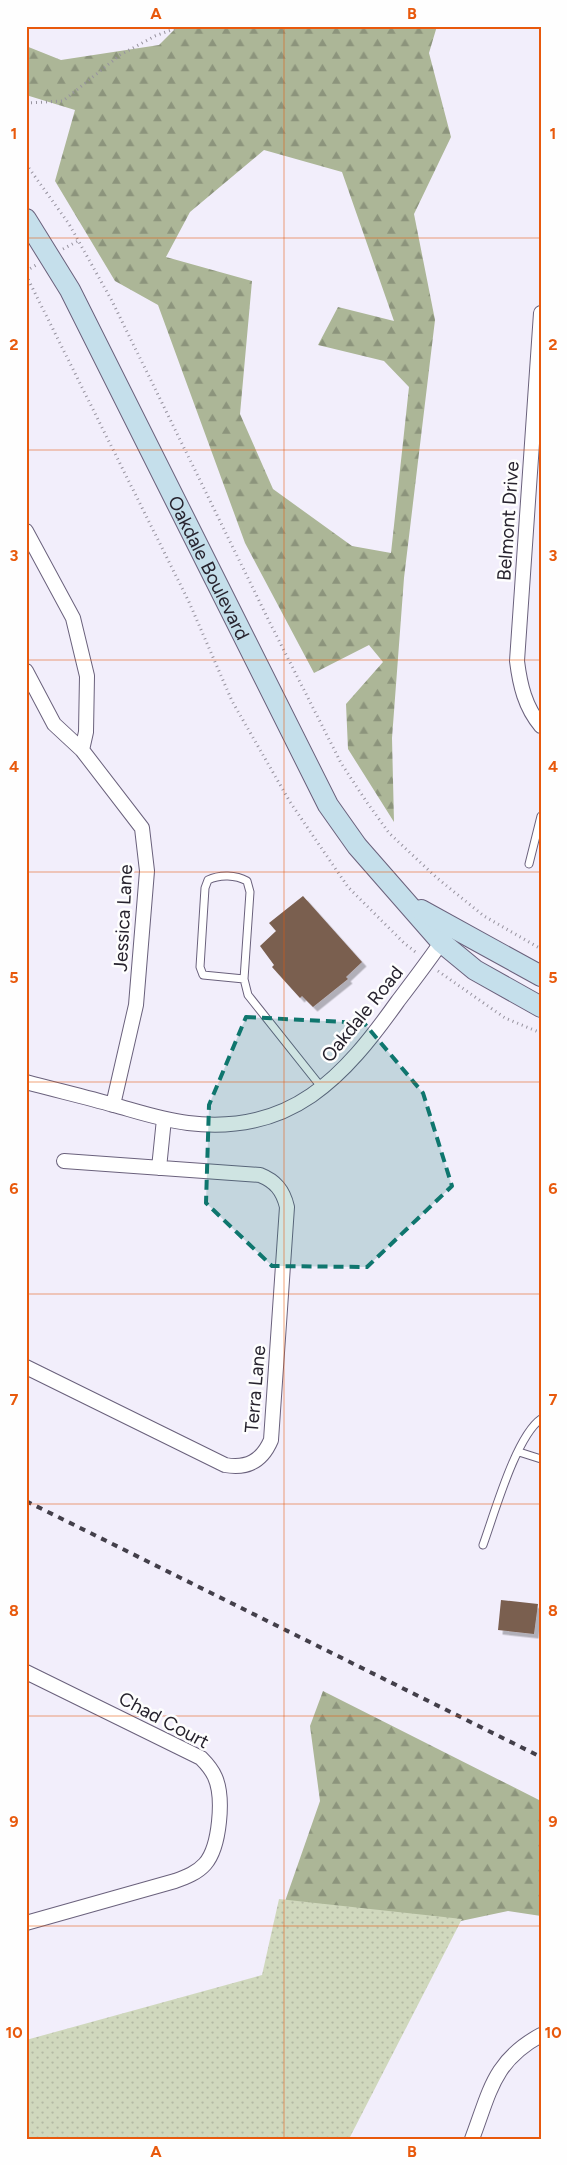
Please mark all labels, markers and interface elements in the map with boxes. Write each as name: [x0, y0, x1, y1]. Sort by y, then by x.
text: A: [150, 4, 162, 23]
text: B: [407, 4, 417, 23]
text: 1: [11, 124, 17, 143]
text: 1: [550, 124, 556, 143]
text: 2: [9, 335, 19, 354]
text: 2: [548, 335, 558, 354]
street label: Belmont Drive: [492, 460, 524, 582]
street label: Oakdale Boulevard: [163, 492, 255, 643]
text: 3: [10, 546, 19, 565]
text: 3: [549, 546, 558, 565]
text: 4: [9, 757, 19, 776]
text: 4: [548, 757, 558, 776]
street label: Jessica Lane: [109, 864, 137, 972]
street label: Oakdale Road: [316, 961, 408, 1067]
text: 5: [9, 968, 19, 987]
text: 5: [548, 968, 558, 987]
text: 6: [9, 1179, 19, 1198]
text: 6: [548, 1179, 558, 1198]
street label: Terra Lane: [240, 1344, 270, 1434]
text: 7: [10, 1390, 19, 1409]
text: 7: [549, 1390, 558, 1409]
text: 8: [9, 1601, 19, 1620]
text: 8: [548, 1601, 558, 1620]
street label: Chad Court: [115, 1687, 213, 1753]
text: 9: [9, 1812, 19, 1831]
text: 9: [548, 1812, 558, 1831]
text: 10: [5, 2023, 23, 2042]
text: 10: [544, 2023, 562, 2042]
text: A: [150, 2142, 162, 2161]
text: B: [407, 2142, 417, 2161]

